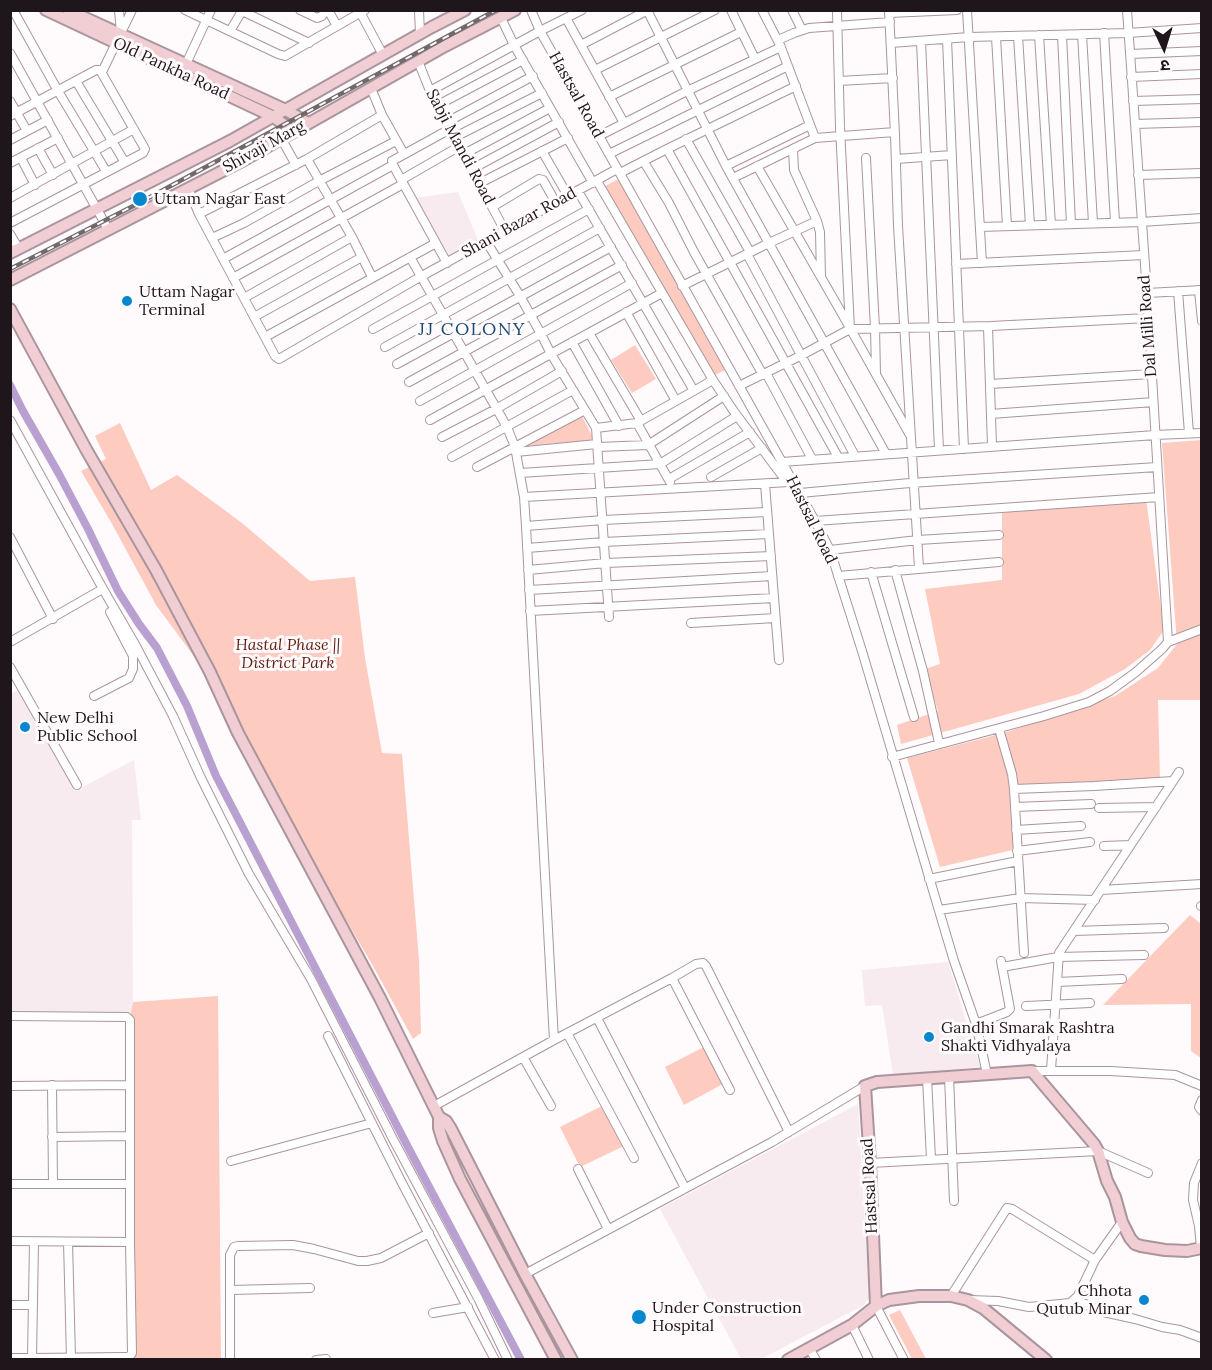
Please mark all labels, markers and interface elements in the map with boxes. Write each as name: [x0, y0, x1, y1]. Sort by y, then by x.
north arrow: [1134, 18, 1194, 78]
street label: Old Pankha Road: [110, 34, 232, 104]
street label: Hastsal Road: [544, 49, 608, 141]
text: उ: [1160, 56, 1171, 76]
street label: Sabji Mandi Road: [422, 86, 498, 208]
street label: Shivaji Marg: [220, 117, 308, 177]
street label: Shani Bazar Road: [458, 184, 580, 262]
place label: Uttam Nagar East: [154, 189, 286, 209]
marker: Uttam Nagar East: [131, 190, 149, 208]
street label: Dal Milli Road: [1135, 274, 1161, 378]
place label: Uttam Nagar Terminal: [139, 282, 235, 320]
marker: Uttam Nagar Terminal: [120, 294, 134, 308]
district label: JJ COLONY: [418, 319, 526, 341]
street label: Hastsal Road: [781, 473, 841, 567]
park label: Hastal Phase || District Park: [236, 635, 340, 673]
place label: New Delhi Public School: [37, 708, 137, 746]
marker: New Delhi Public School: [18, 720, 32, 734]
place label: Gandhi Smarak Rashtra Shakti Vidhyalaya: [941, 1018, 1115, 1056]
marker: Gandhi Smarak Rashtra Shakti Vidhyalaya: [922, 1030, 936, 1044]
street label: Hastsal Road: [858, 1138, 882, 1234]
place label: Chhota Qutub Minar: [1036, 1281, 1132, 1319]
marker: Chhota Qutub Minar: [1137, 1293, 1151, 1307]
place label: Under Construction Hospital: [652, 1298, 802, 1336]
marker: Under Construction Hospital: [630, 1308, 648, 1326]

